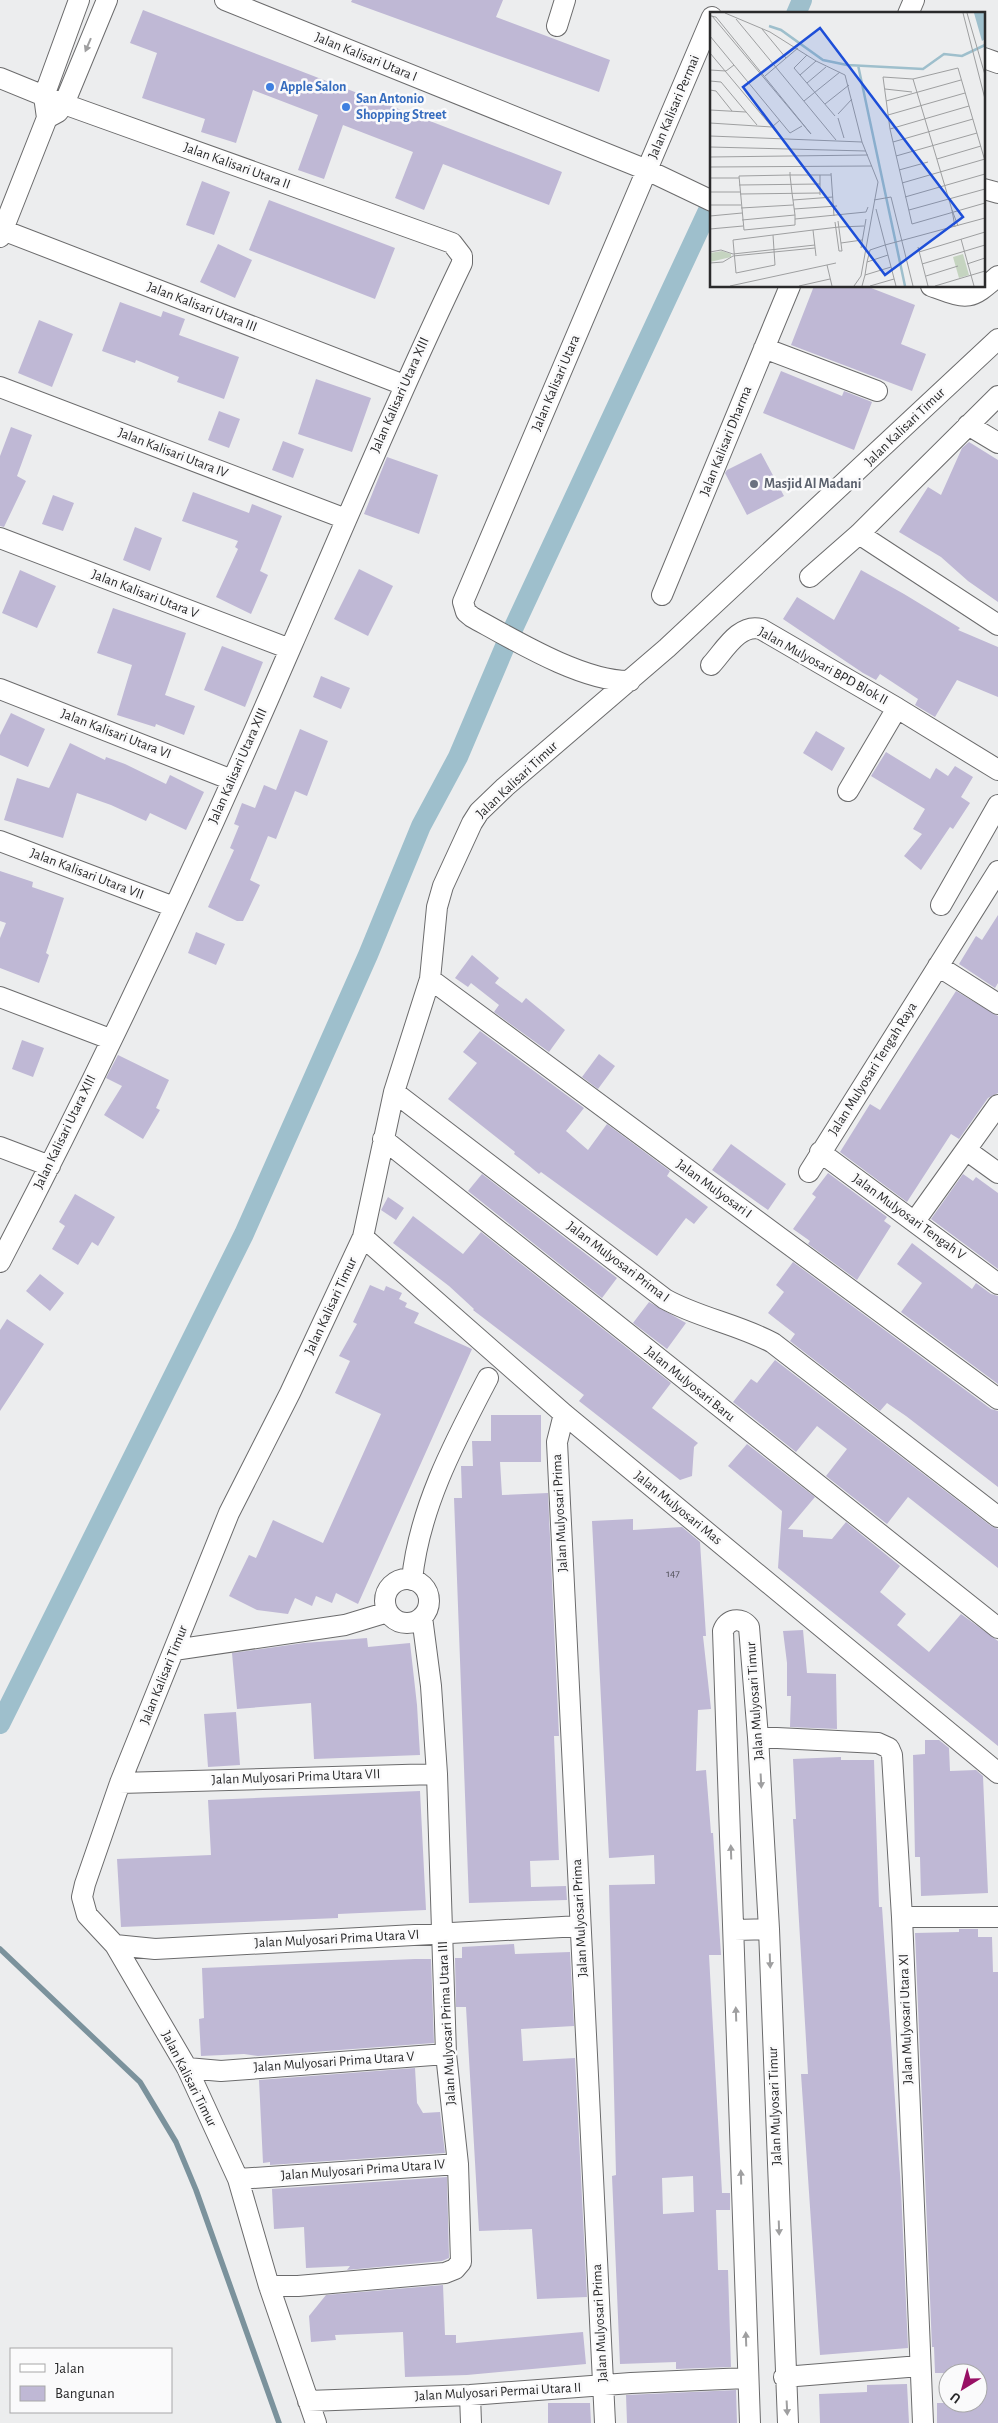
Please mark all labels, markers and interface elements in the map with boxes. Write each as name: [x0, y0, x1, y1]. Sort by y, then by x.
inset map: [710, 12, 986, 288]
street label: Jalan Kalisari Utara I: [313, 30, 419, 84]
one-way arrow: [84, 38, 92, 52]
street label: Jalan Kalisari Permai: [646, 53, 702, 161]
place label: Apple Salon: [280, 80, 346, 94]
marker: Apple Salon: [264, 81, 276, 93]
place label: San Antonio Shopping Street: [356, 92, 447, 122]
marker: San Antonio Shopping Street: [340, 101, 352, 113]
street label: Jalan Kalisari Utara II: [182, 140, 292, 192]
street label: Jalan Kalisari Utara III: [145, 280, 259, 334]
street label: Jalan Kalisari Utara: [529, 332, 583, 433]
street label: Jalan Kalisari Utara XIII: [368, 335, 432, 455]
street label: Jalan Kalisari Dharma: [698, 384, 755, 498]
street label: Jalan Kalisari Timur: [862, 385, 948, 469]
street label: Jalan Kalisari Utara IV: [116, 426, 230, 480]
place label: Masjid Al Madani: [764, 477, 861, 491]
marker: Masjid Al Madani: [748, 478, 760, 490]
street label: Jalan Kalisari Utara V: [90, 567, 200, 621]
street label: Jalan Mulyosari BPD Blok II: [756, 625, 890, 707]
street label: Jalan Kalisari Utara XIII: [206, 706, 270, 826]
street label: Jalan Kalisari Utara VI: [59, 707, 173, 761]
street label: Jalan Kalisari Timur: [474, 739, 561, 821]
street label: Jalan Kalisari Utara VII: [28, 846, 146, 902]
street label: Jalan Mulyosari Tengah Raya: [826, 1000, 920, 1138]
street label: Jalan Kalisari Utara XIII: [31, 1073, 99, 1191]
street label: Jalan Mulyosari I: [674, 1157, 754, 1221]
street label: Jalan Mulyosari Tengah V: [850, 1171, 968, 1263]
street label: Jalan Mulyosari Prima I: [564, 1219, 672, 1305]
street label: Jalan Kalisari Timur: [302, 1255, 360, 1357]
street label: Jalan Mulyosari Baru: [642, 1344, 738, 1424]
street label: Jalan Mulyosari Prima: [550, 1453, 570, 1572]
street label: Jalan Mulyosari Mas: [632, 1469, 724, 1547]
house number: 147: [666, 1568, 680, 1579]
street label: Jalan Kalisari Timur: [138, 1623, 190, 1726]
street label: Jalan Mulyosari Timur: [744, 1641, 766, 1761]
street label: Jalan Mulyosari Prima Utara VII: [211, 1767, 381, 1787]
one-way arrow: [757, 1773, 765, 1789]
one-way arrow: [727, 1844, 735, 1860]
street label: Jalan Mulyosari Prima: [570, 1858, 590, 1977]
street label: Jalan Mulyosari Prima Utara VI: [254, 1928, 420, 1950]
street label: Jalan Mulyosari Prima Utara III: [436, 1940, 458, 2106]
one-way arrow: [766, 1953, 774, 1969]
street label: Jalan Mulyosari Utara XI: [897, 1954, 915, 2084]
one-way arrow: [732, 2006, 740, 2022]
street label: Jalan Kalisari Timur: [159, 2029, 219, 2130]
street label: Jalan Mulyosari Timur: [766, 2046, 784, 2165]
street label: Jalan Mulyosari Prima Utara V: [253, 2049, 415, 2075]
street label: Jalan Mulyosari Prima Utara IV: [280, 2157, 446, 2183]
one-way arrow: [737, 2169, 745, 2185]
one-way arrow: [775, 2221, 783, 2237]
street label: Jalan Mulyosari Prima: [590, 2263, 610, 2382]
one-way arrow: [742, 2331, 750, 2347]
legend: [10, 2348, 172, 2413]
text: Jalan: [55, 2361, 85, 2376]
north arrow: [938, 2363, 988, 2413]
street label: Jalan Mulyosari Permai Utara II: [414, 2381, 582, 2403]
text: Bangunan: [55, 2386, 115, 2401]
text: U: [948, 2389, 964, 2406]
one-way arrow: [783, 2400, 791, 2416]

